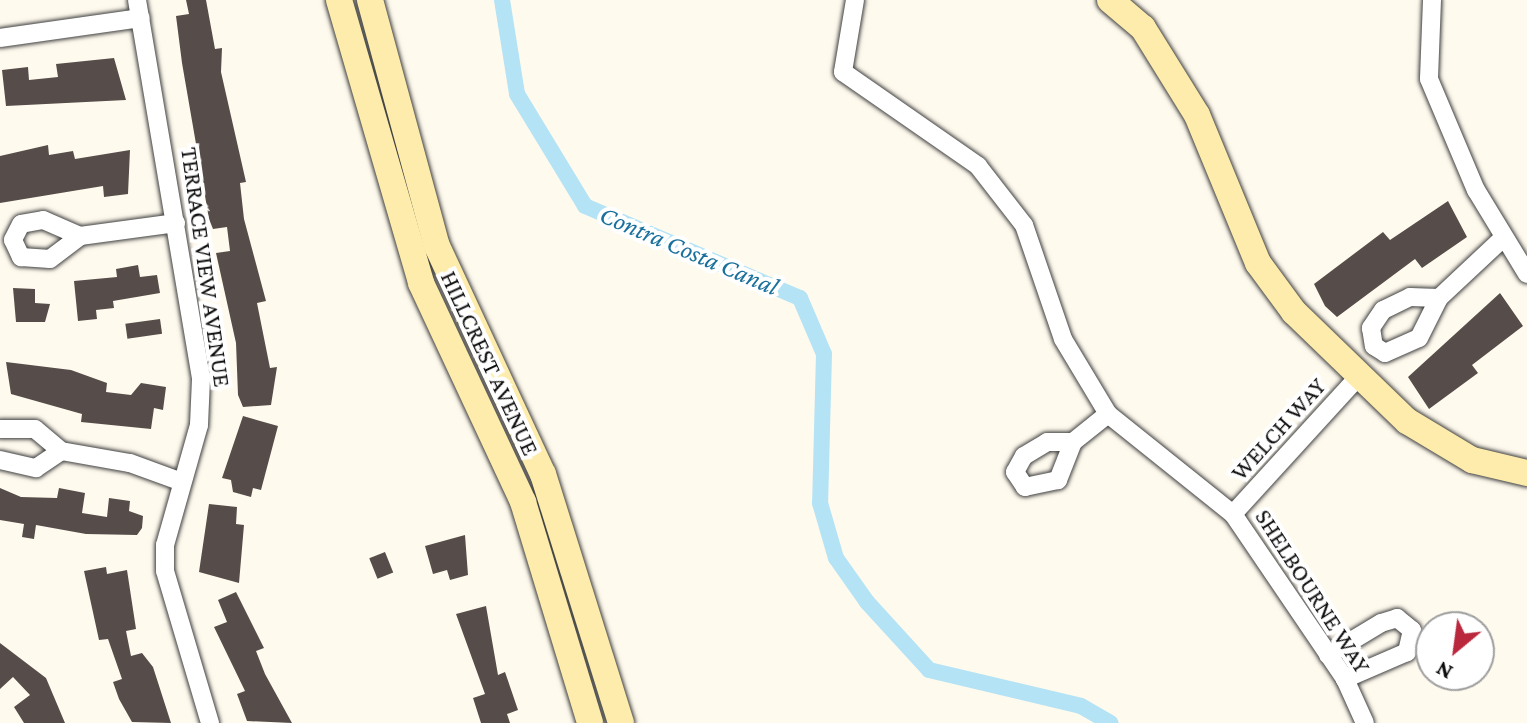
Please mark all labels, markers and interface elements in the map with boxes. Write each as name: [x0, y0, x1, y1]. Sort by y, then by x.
street label: TERRACE VIEW AVENUE: [175, 145, 237, 389]
water label: Contra Costa Canal: [595, 199, 783, 303]
street label: HILLCREST AVENUE: [435, 266, 545, 460]
street label: WELCH WAY: [1225, 372, 1331, 486]
street label: SHELBOURNE WAY: [1249, 504, 1377, 678]
north arrow: [1415, 611, 1495, 691]
text: N: [1431, 656, 1457, 685]

